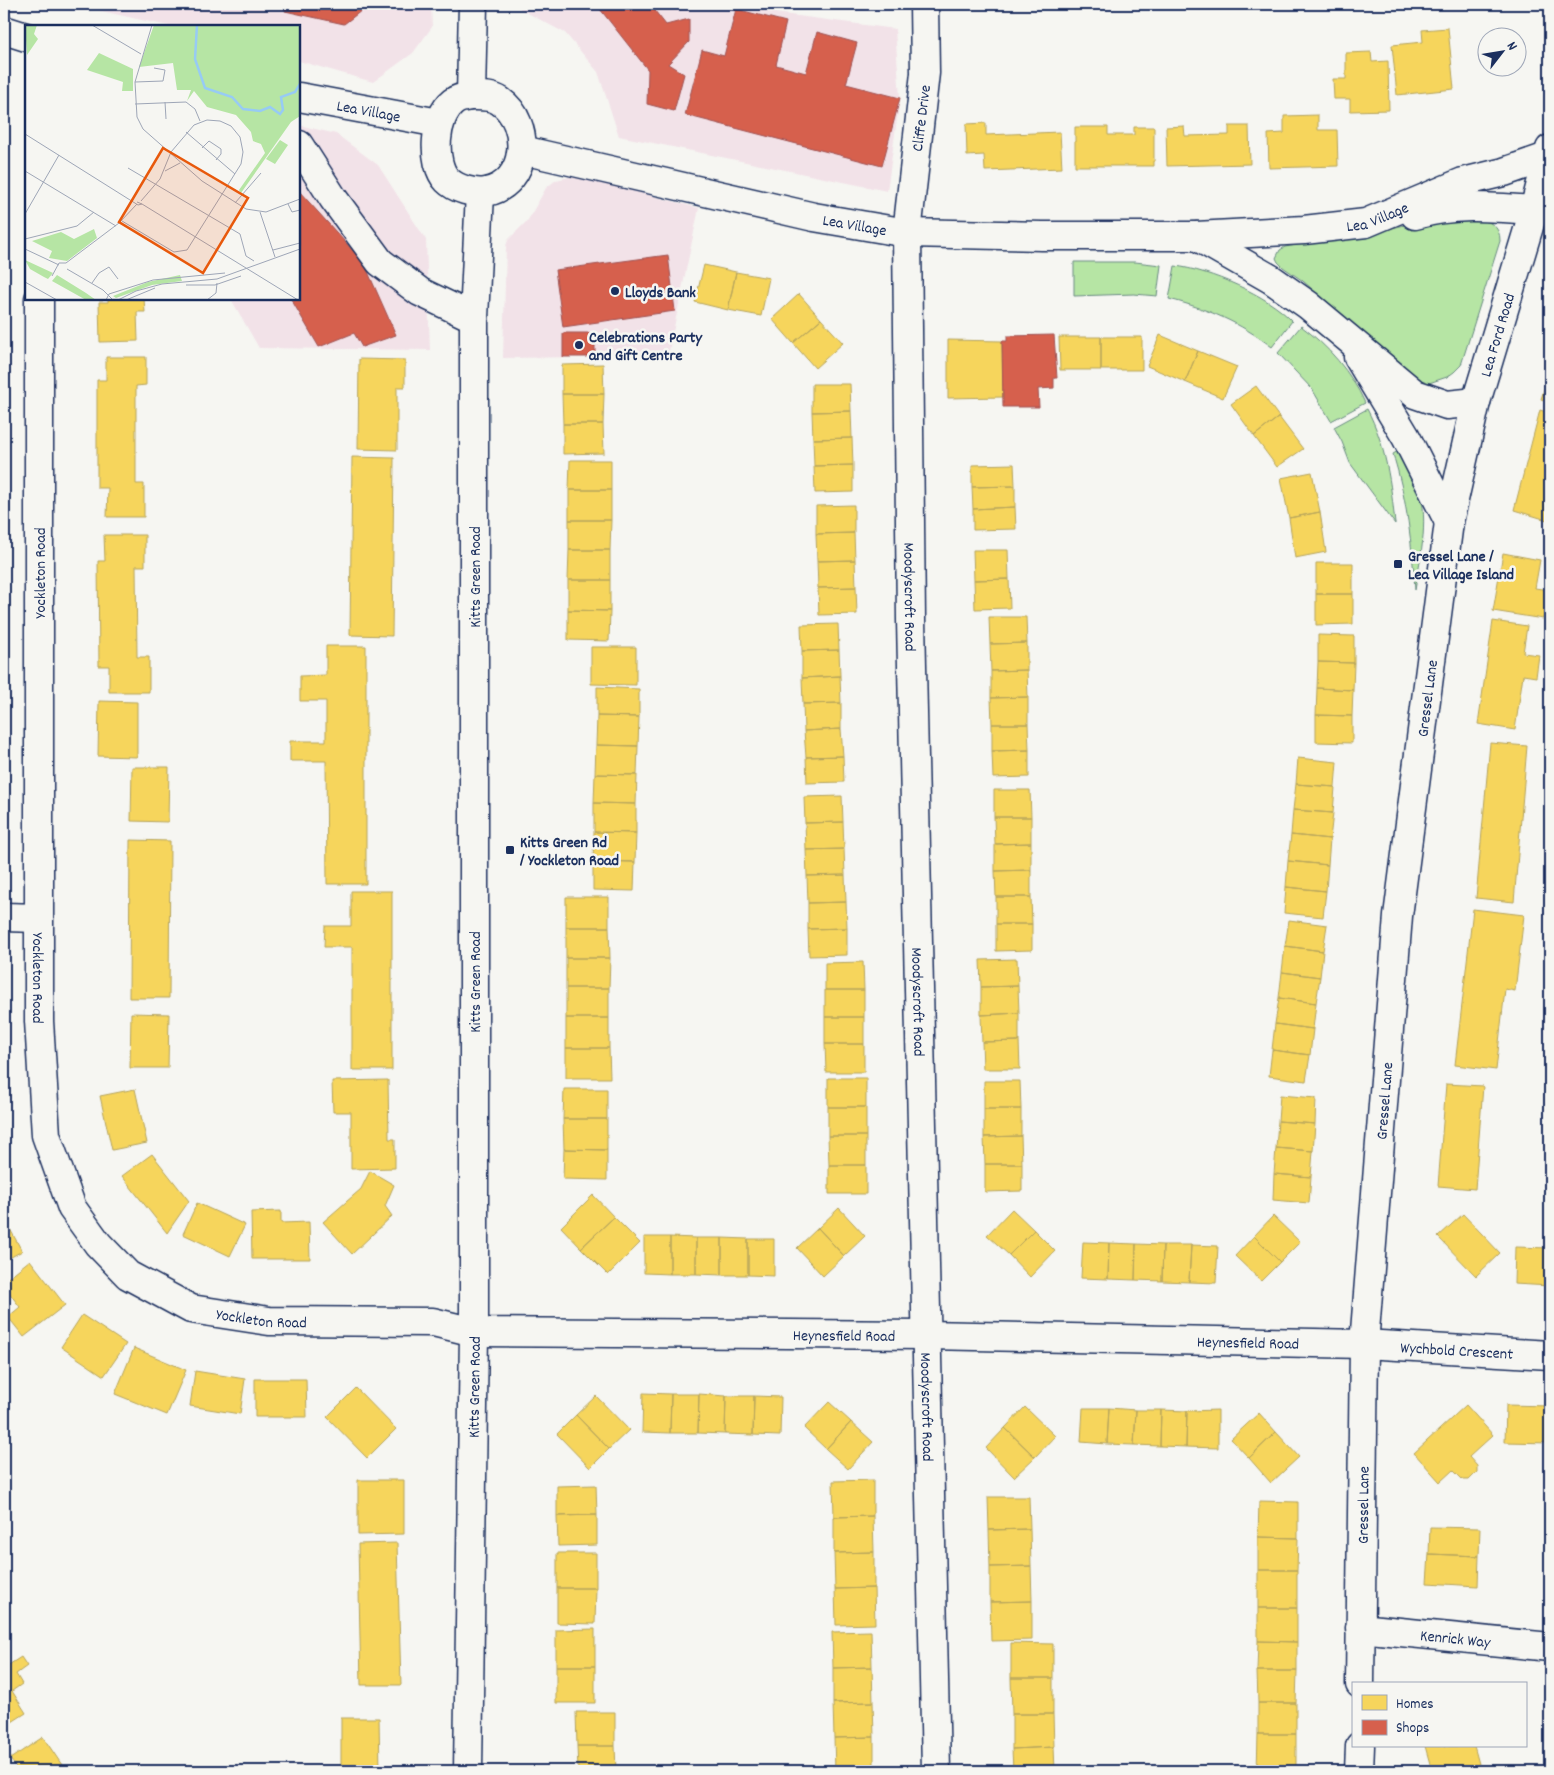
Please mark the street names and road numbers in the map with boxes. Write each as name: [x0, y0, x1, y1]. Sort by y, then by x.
street label: Cliffe Drive: [907, 84, 938, 153]
street label: Lea Village: [334, 95, 402, 130]
street label: Lea Village: [1345, 197, 1413, 239]
street label: Lea Village: [821, 210, 888, 243]
street label: Lea Ford Road: [1475, 291, 1522, 380]
street label: Kitts Green Road: [465, 526, 488, 628]
street label: Yockleton Road: [30, 528, 53, 618]
street label: Moodyscroft Road: [896, 542, 921, 652]
street label: Gressel Lane: [1412, 659, 1445, 738]
street label: Kitts Green Road: [465, 931, 488, 1033]
street label: Yockleton Road: [25, 933, 48, 1023]
street label: Moodyscroft Road: [904, 947, 929, 1057]
street label: Gressel Lane: [1371, 1061, 1400, 1141]
street label: Yockleton Road: [214, 1304, 307, 1335]
street label: Heynesfield Road: [793, 1325, 895, 1349]
street label: Heynesfield Road: [1197, 1332, 1299, 1357]
street label: Kitts Green Road: [464, 1336, 488, 1438]
street label: Wychbold Crescent: [1400, 1337, 1514, 1367]
street label: Moodyscroft Road: [913, 1352, 938, 1462]
street label: Gressel Lane: [1353, 1466, 1377, 1544]
street label: Kenrick Way: [1419, 1625, 1492, 1655]

